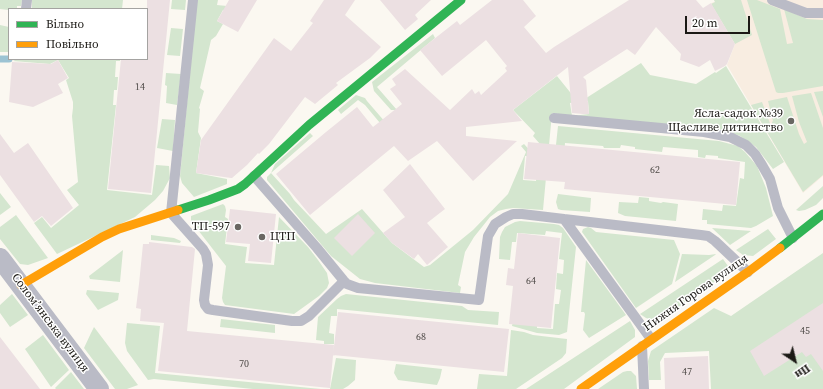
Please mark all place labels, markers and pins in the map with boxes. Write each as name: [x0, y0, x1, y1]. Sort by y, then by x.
place label: Ясла-садок №39 Щасливе дитинство: [668, 107, 783, 135]
marker: Ясла-садок №39 Щасливе дитинство: [786, 116, 796, 126]
place label: ТП-597: [192, 220, 230, 234]
marker: ТП-597: [233, 222, 243, 232]
place label: ЦТП: [270, 230, 296, 244]
marker: ЦТП: [257, 232, 267, 242]

